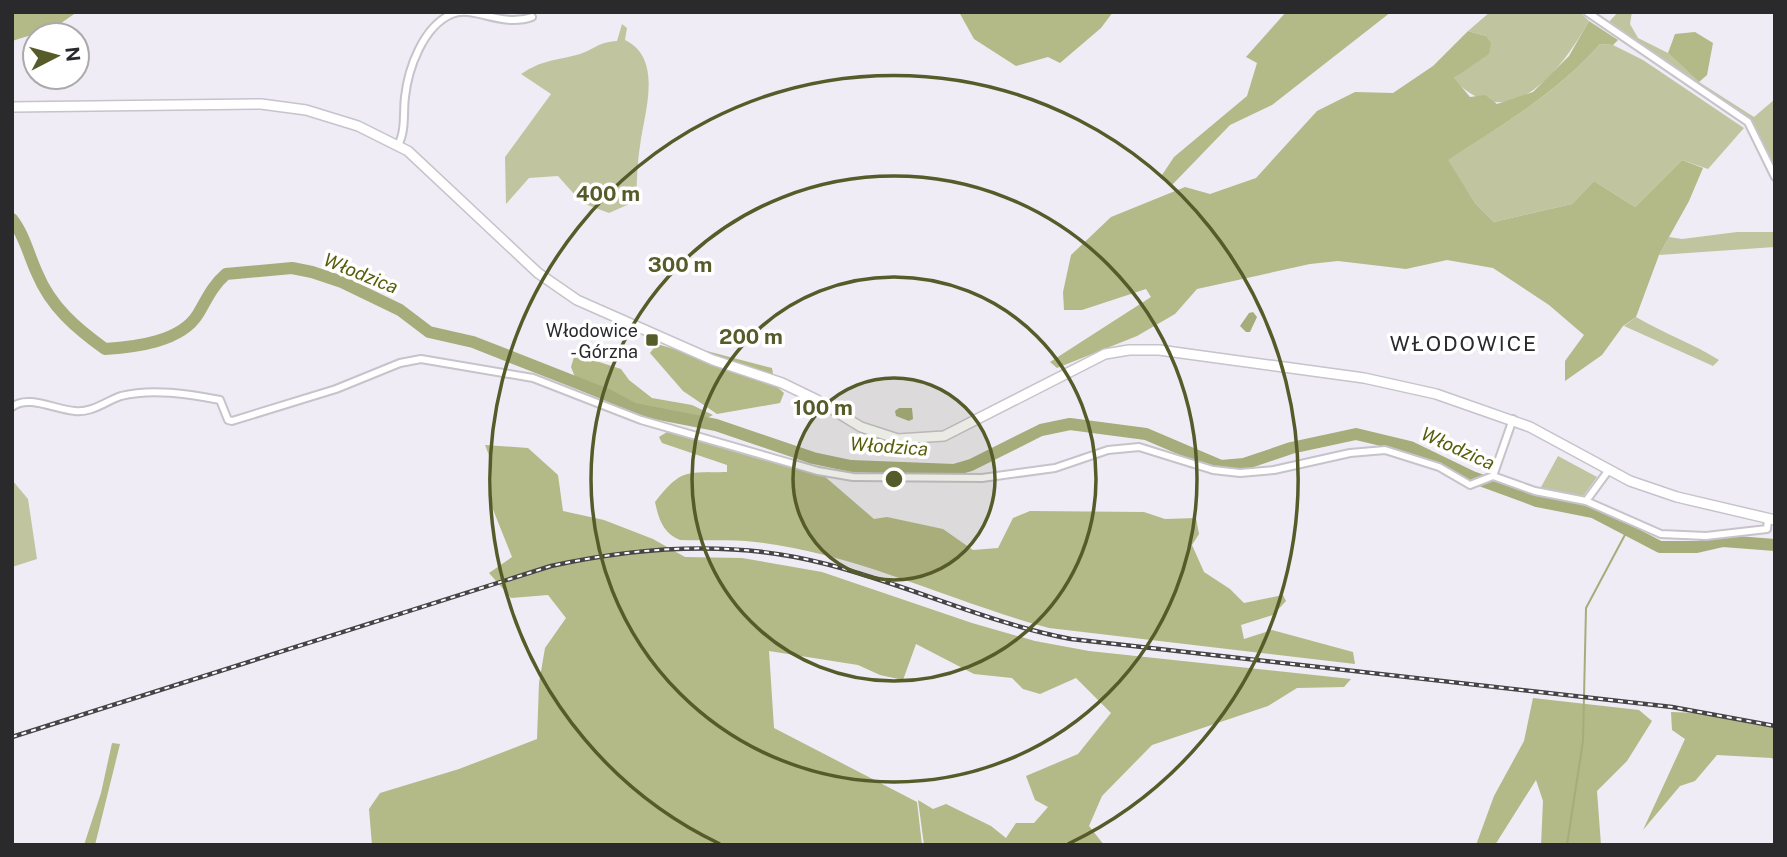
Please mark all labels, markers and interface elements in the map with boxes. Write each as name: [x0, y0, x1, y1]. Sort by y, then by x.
north arrow: [21, 21, 91, 91]
text: N: [61, 46, 85, 63]
text: 400 m: [576, 181, 640, 206]
water label: Włodzica: [321, 248, 401, 298]
text: 300 m: [648, 252, 712, 277]
place label: Włodowice - Górzna: [546, 320, 638, 362]
text: 200 m: [719, 324, 783, 349]
district label: WŁODOWICE: [1390, 331, 1538, 356]
marker: Włodowice - Górzna: [644, 332, 660, 348]
text: 100 m: [793, 395, 853, 420]
water label: Włodzica: [1418, 422, 1498, 474]
water label: Włodzica: [849, 432, 929, 460]
centre of rings: [882, 467, 906, 491]

